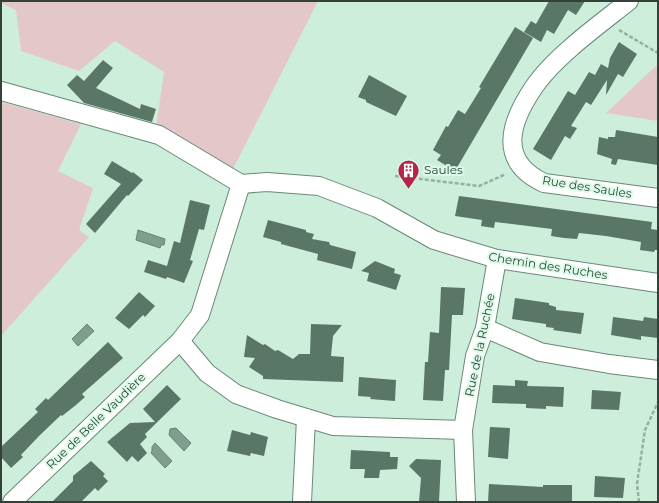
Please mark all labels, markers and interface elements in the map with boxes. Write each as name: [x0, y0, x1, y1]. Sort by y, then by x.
building icon: Saules: [395, 157, 421, 190]
place label: Saules: [424, 162, 463, 177]
street label: Rue des Saules: [541, 172, 633, 201]
street label: Chemin des Ruches: [488, 249, 609, 282]
street label: Rue de la Ruchée: [461, 292, 498, 398]
street label: Rue de Belle Vaudière: [43, 369, 148, 472]

